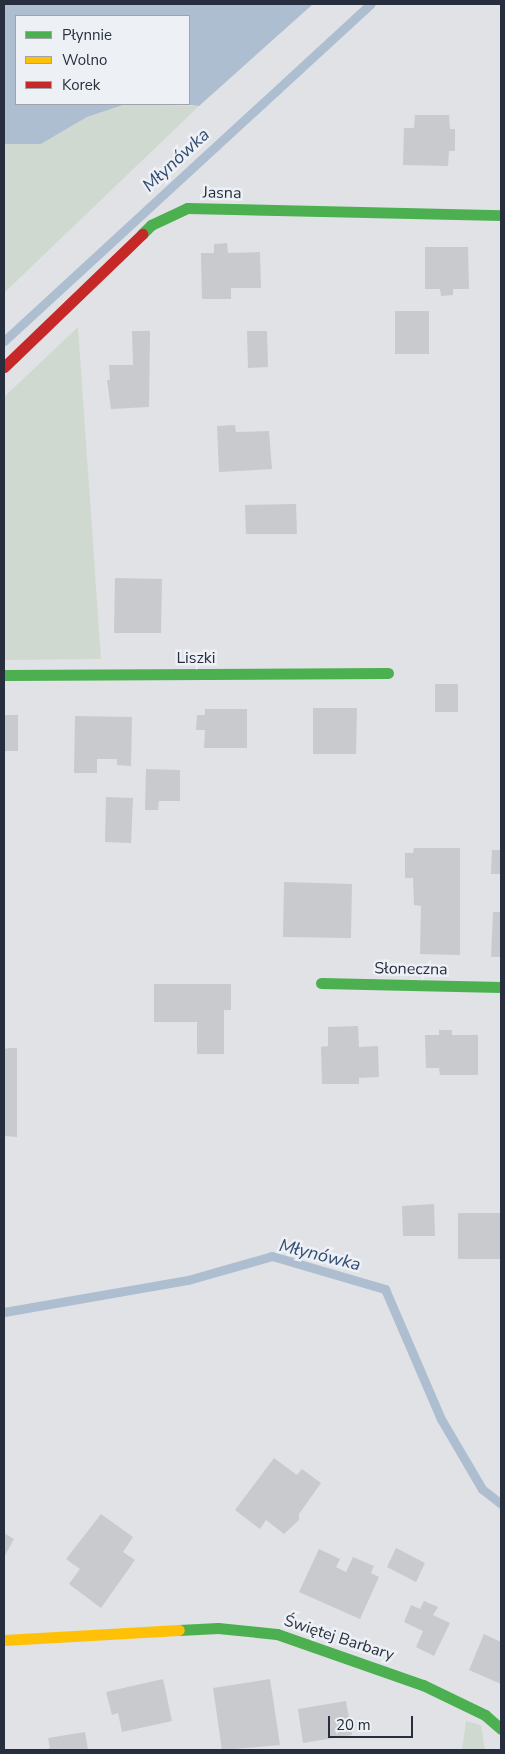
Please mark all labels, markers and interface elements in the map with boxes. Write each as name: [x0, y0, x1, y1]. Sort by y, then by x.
legend: [15, 15, 190, 105]
text: Płynnie: [62, 25, 112, 45]
text: Wolno: [62, 50, 107, 70]
text: Korek: [62, 75, 100, 95]
water label: Młynówka: [138, 124, 214, 196]
street label: Jasna: [202, 183, 242, 203]
street label: Liszki: [176, 648, 216, 668]
street label: Słoneczna: [374, 959, 448, 979]
water label: Młynówka: [277, 1234, 363, 1276]
street label: Świętej Barbary: [282, 1611, 396, 1665]
scale bar: [330, 1706, 415, 1738]
text: 20 m: [336, 1715, 371, 1735]

